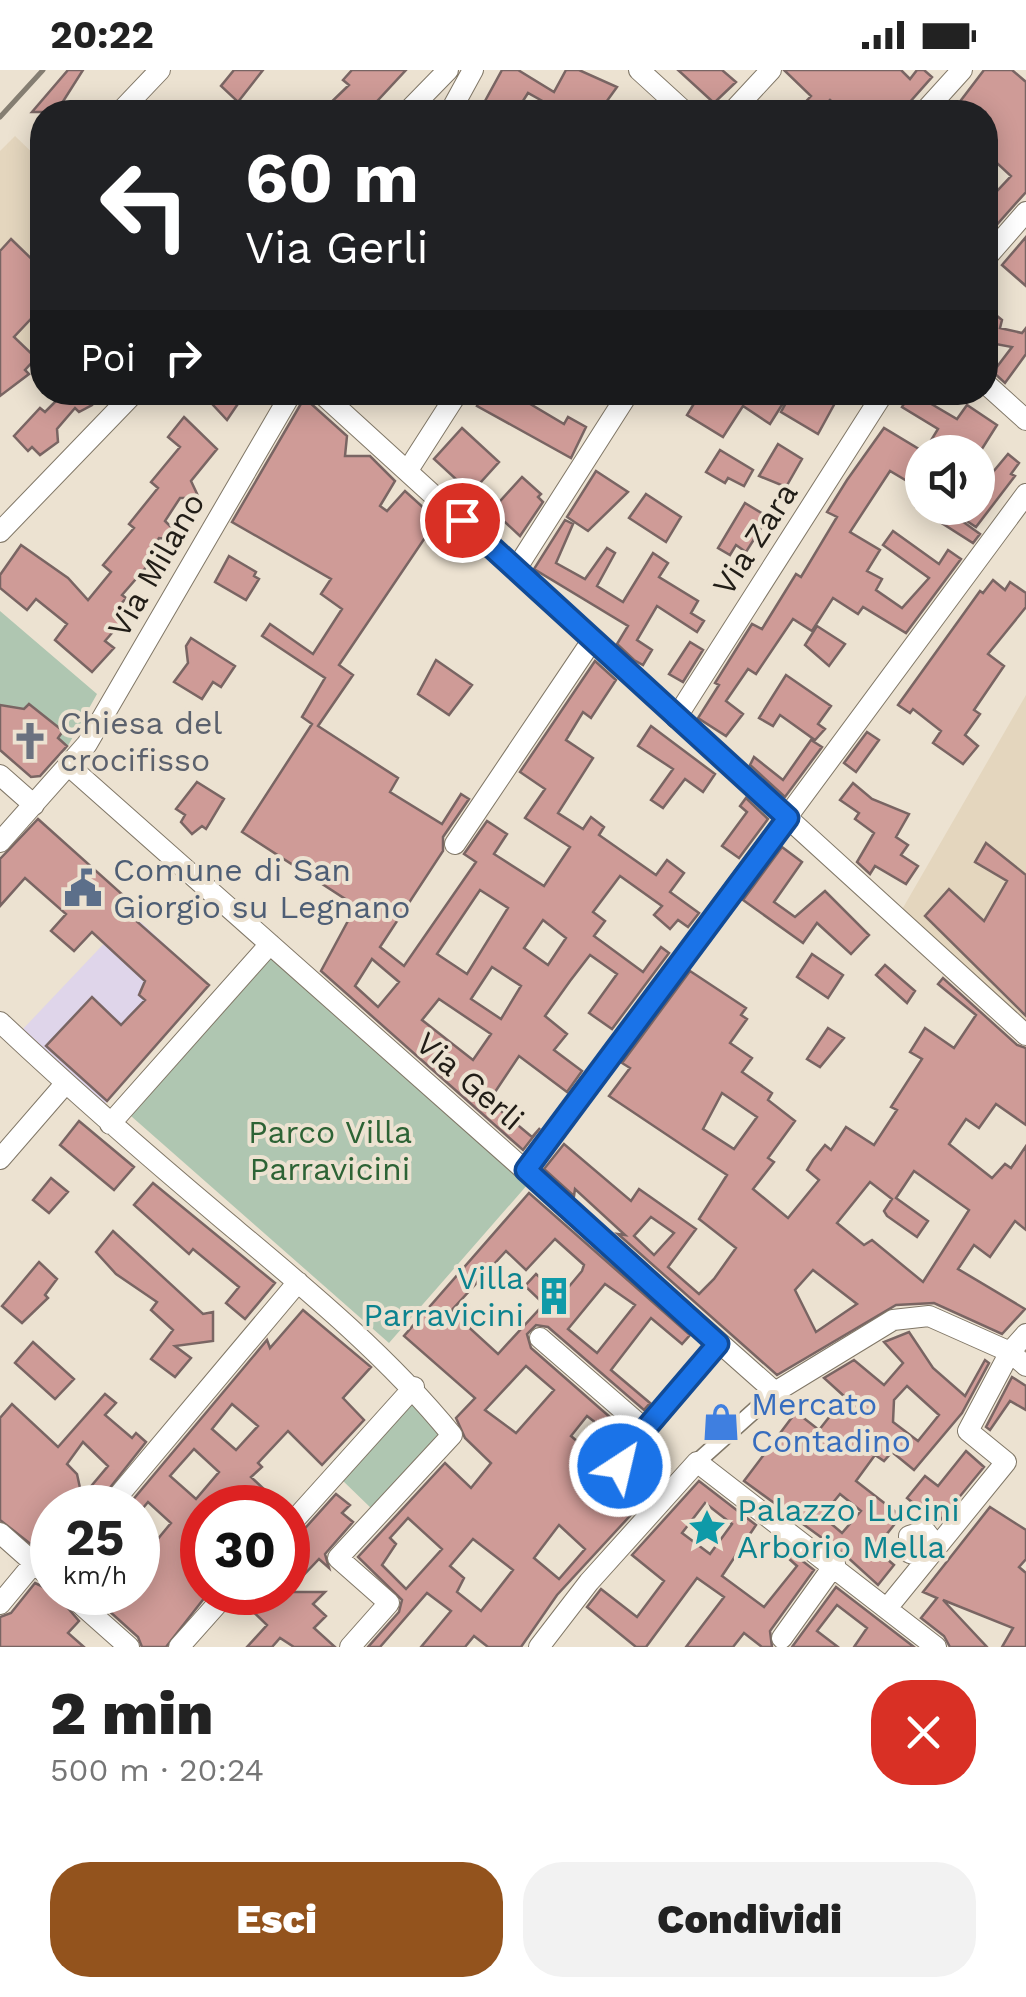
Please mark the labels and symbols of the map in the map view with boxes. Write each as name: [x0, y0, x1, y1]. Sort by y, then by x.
street label: Via Zara: [705, 476, 805, 602]
pin: [420, 478, 505, 563]
street label: Via Milano: [99, 486, 213, 644]
place label: Chiesa del crocifisso: [60, 704, 222, 779]
church icon: Chiesa del crocifisso: [9, 720, 51, 762]
place label: Comune di San Giorgio su Legnano: [113, 851, 410, 926]
public building icon: Comune di San Giorgio su Legnano: [62, 867, 104, 909]
street label: Via Gerli: [408, 1024, 532, 1138]
park label: Parco Villa Parravicini: [248, 1113, 412, 1188]
place label: Villa Parravicini: [363, 1259, 524, 1334]
building icon: Villa Parravicini: [533, 1275, 575, 1317]
place label: Mercato Contadino: [751, 1385, 911, 1460]
shop icon: Mercato Contadino: [700, 1401, 742, 1443]
position arrow: [568, 1414, 672, 1518]
speed limit sign: 30: [180, 1485, 310, 1615]
place label: Palazzo Lucini Arborio Mella: [737, 1491, 960, 1566]
place icon: Palazzo Lucini Arborio Mella: [686, 1507, 728, 1549]

